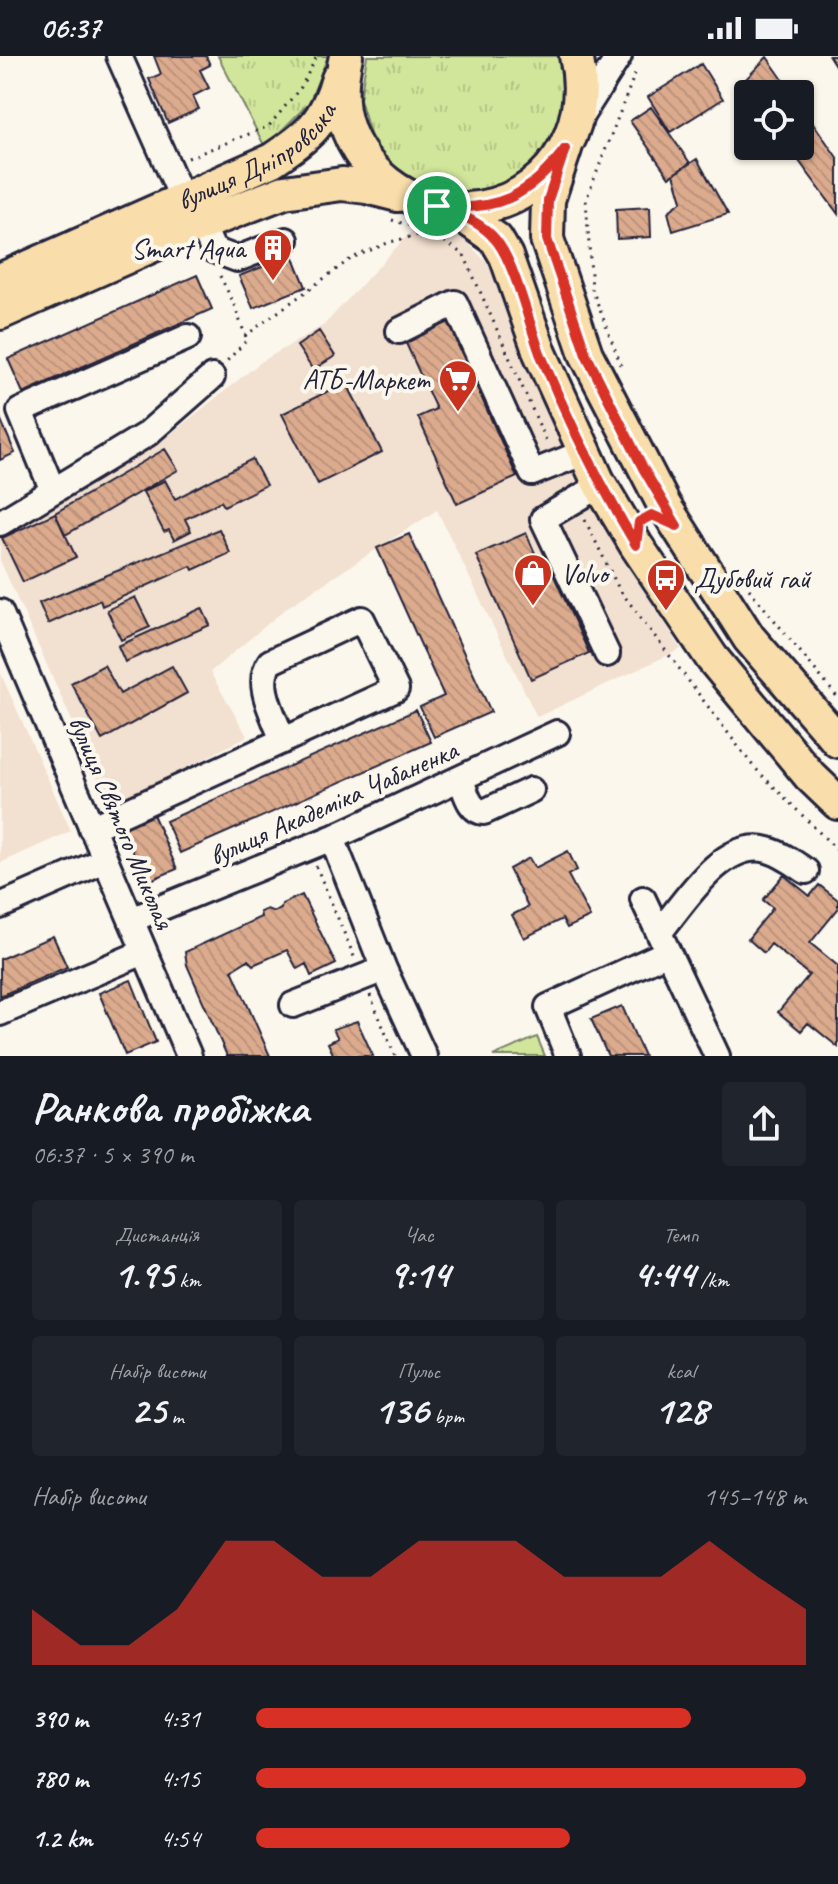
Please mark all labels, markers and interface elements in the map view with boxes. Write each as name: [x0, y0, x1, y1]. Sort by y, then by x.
text: 06:37: [40, 9, 100, 47]
map controls: [734, 80, 814, 160]
button: locate: [734, 80, 814, 160]
street label: вулиця Дніпровська: [171, 95, 345, 218]
pin: [403, 172, 471, 240]
icon: arrive: [415, 184, 459, 228]
building icon: Smart Aqua: [252, 227, 294, 282]
place label: Smart Aqua: [131, 231, 248, 266]
supermarket icon: АТБ-Маркет: [437, 358, 479, 413]
place label: АТБ-Маркет: [303, 362, 431, 397]
shop icon: Volvo: [512, 552, 554, 607]
place label: Volvo: [561, 556, 611, 591]
bus stop icon: Дубовий гай: [645, 557, 687, 612]
place label: Дубовий гай: [694, 561, 812, 596]
street label: вулиця Святого Миколая: [61, 710, 183, 935]
street label: вулиця Академіка Чабаненка: [204, 731, 464, 873]
text: Ранкова пробіжка: [32, 1080, 308, 1135]
button: share: [722, 1082, 806, 1166]
text: 06:37 · 5 × 390 m: [32, 1138, 193, 1171]
text: Дистанція: [115, 1221, 199, 1249]
text: Час: [405, 1221, 433, 1249]
text: Темп: [663, 1221, 699, 1249]
text: 1.95: [113, 1249, 174, 1299]
text: 9:14: [388, 1249, 450, 1299]
text: 4:44: [633, 1249, 695, 1299]
text: km: [174, 1266, 201, 1294]
text: /km: [695, 1266, 729, 1294]
text: Набір висоти: [109, 1357, 205, 1385]
text: Пульс: [398, 1357, 440, 1385]
text: kcal: [666, 1357, 696, 1385]
text: 25: [130, 1385, 166, 1435]
text: 136: [374, 1385, 429, 1435]
text: 128: [654, 1385, 708, 1435]
text: m: [166, 1402, 184, 1430]
text: bpm: [429, 1402, 464, 1430]
text: Набір висоти: [32, 1480, 145, 1513]
text: 145–148 m: [703, 1480, 806, 1513]
text: 390 m: [32, 1702, 88, 1735]
text: 4:31: [160, 1702, 200, 1735]
text: 780 m: [32, 1762, 88, 1795]
text: 4:15: [160, 1762, 200, 1795]
text: 1.2 km: [32, 1822, 92, 1855]
text: 4:54: [160, 1822, 200, 1855]

